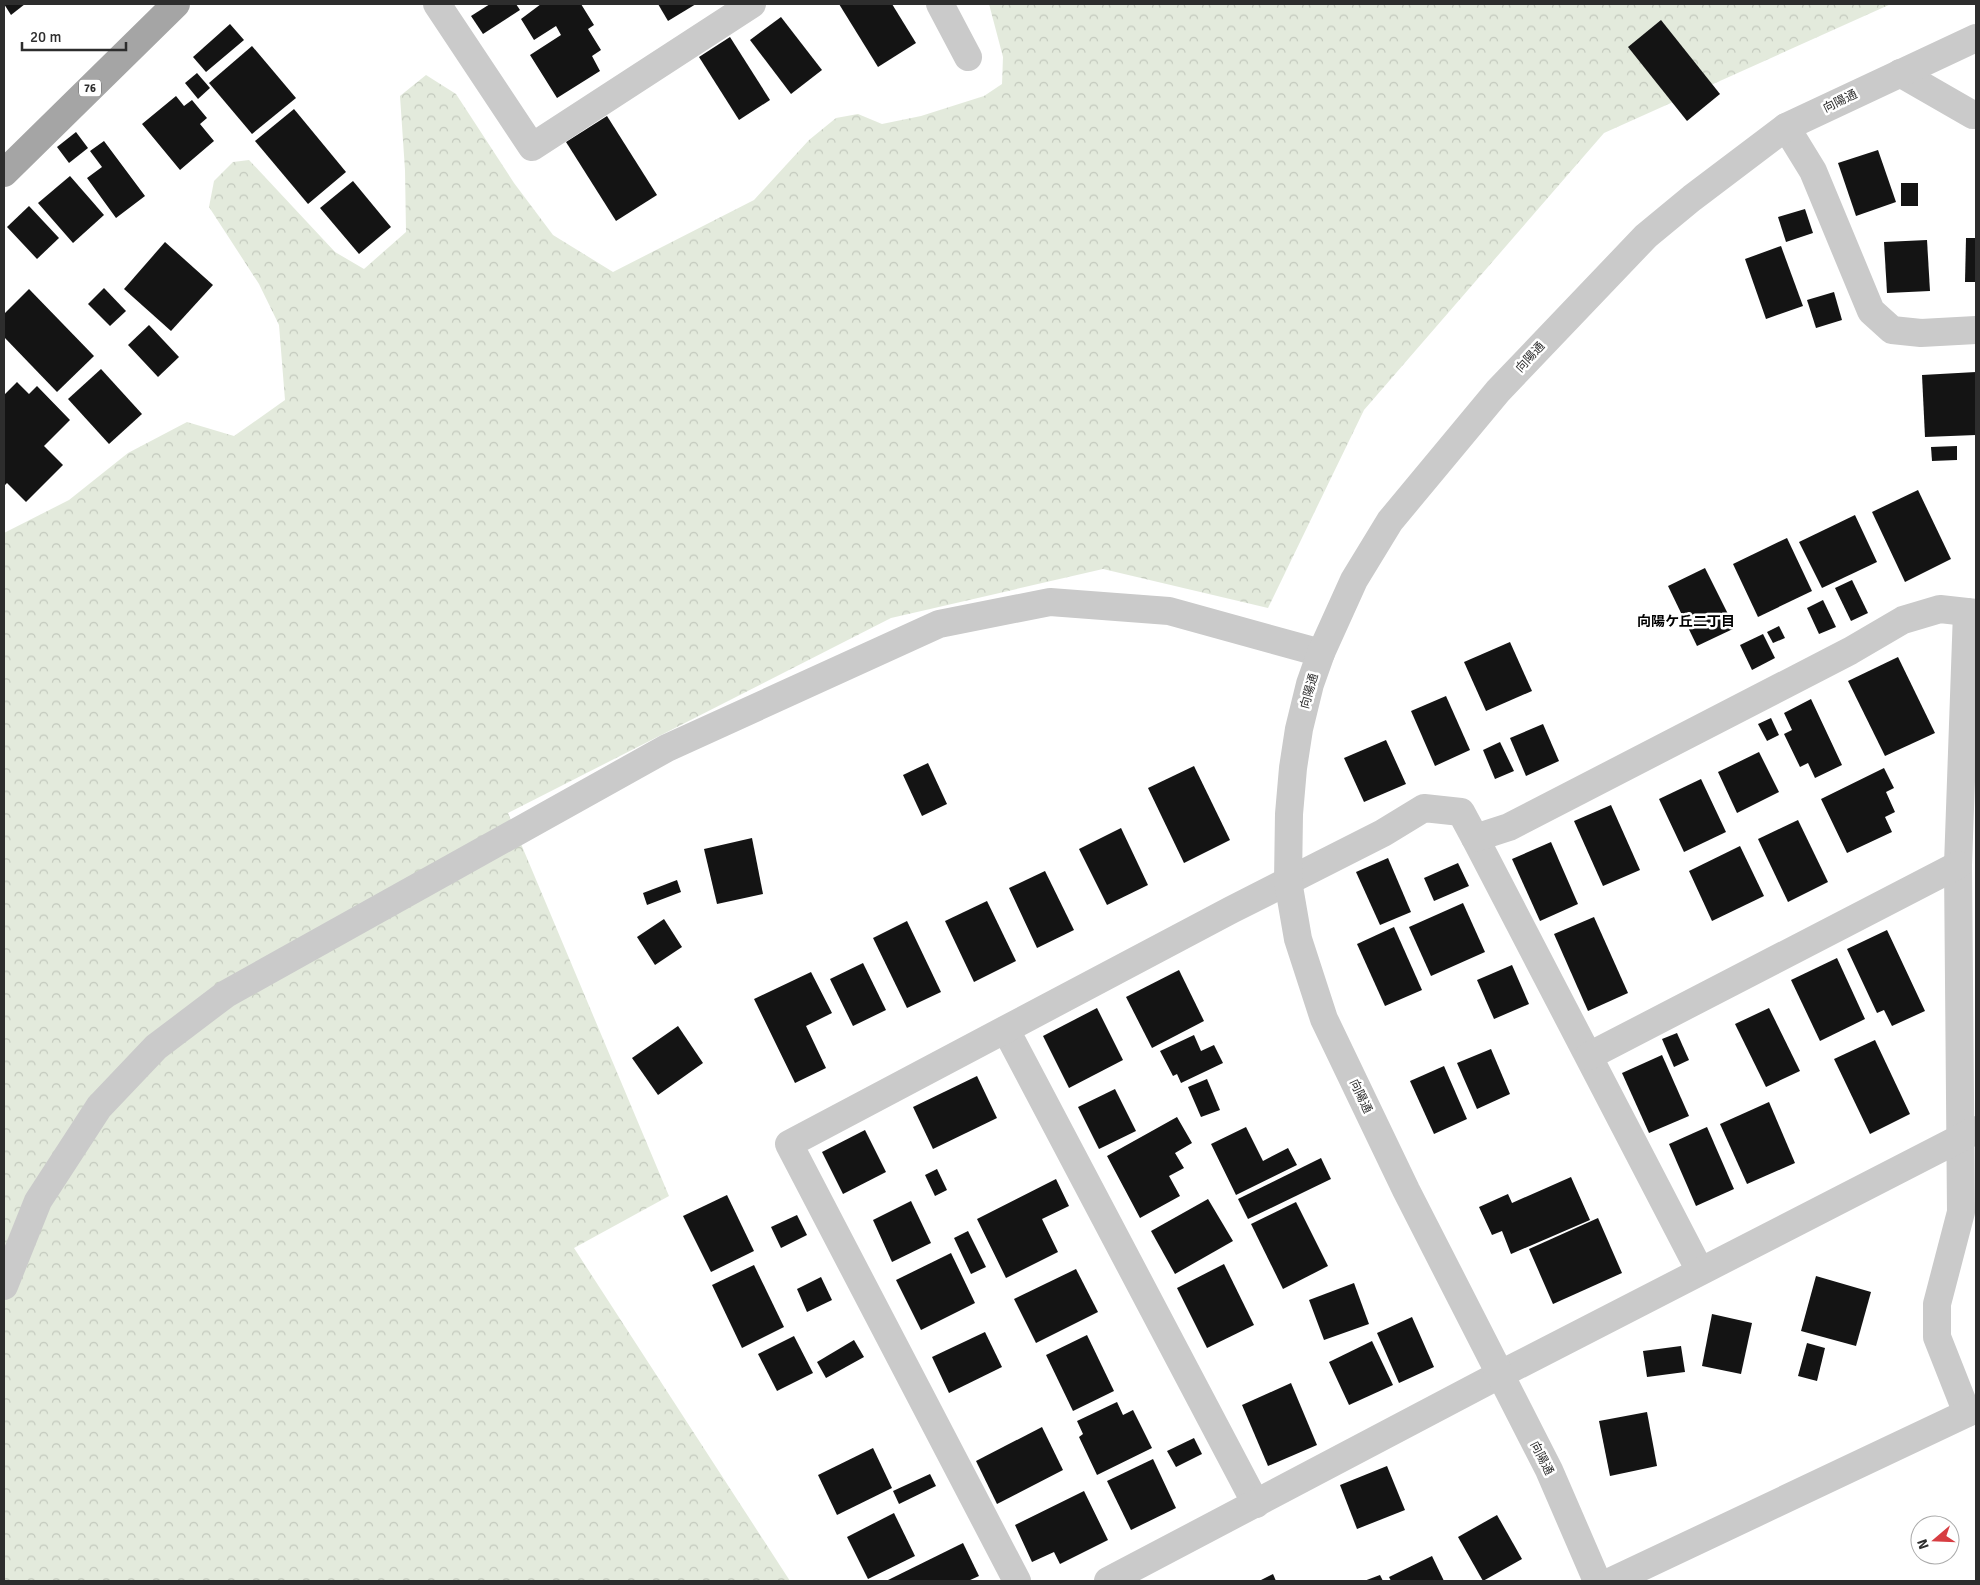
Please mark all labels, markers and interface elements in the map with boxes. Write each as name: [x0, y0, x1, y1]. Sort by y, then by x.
scale bar: [22, 20, 126, 52]
text: 20 m: [30, 28, 61, 46]
road number: 76: [79, 80, 101, 96]
street label: 向陽通: [1821, 87, 1860, 116]
street label: 向陽通: [1513, 339, 1548, 376]
district label: 向陽ケ丘二丁目: [1637, 613, 1735, 630]
street label: 向陽通: [1297, 672, 1322, 711]
street label: 向陽通: [1346, 1077, 1375, 1116]
street label: 向陽通: [1527, 1439, 1556, 1478]
north arrow: [1910, 1515, 1960, 1565]
text: N: [1914, 1537, 1933, 1551]

